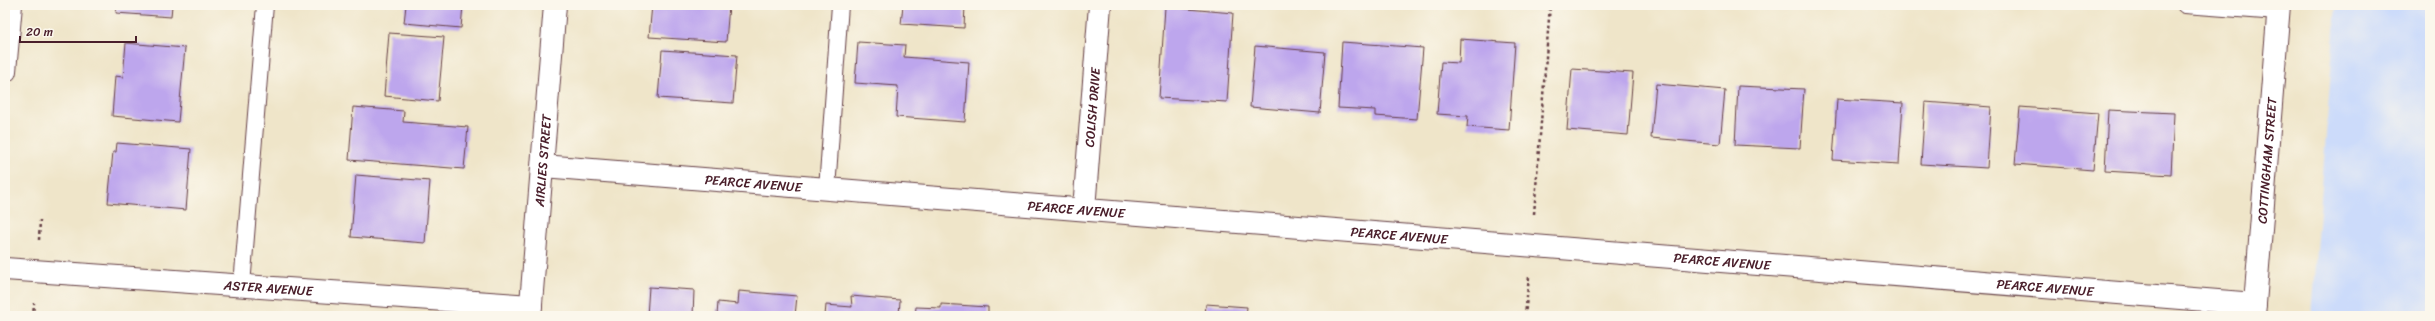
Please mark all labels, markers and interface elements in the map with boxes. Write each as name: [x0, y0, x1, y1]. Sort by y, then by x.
scale bar: [20, 18, 136, 44]
text: 20 m: [26, 21, 53, 43]
street label: COLISH DRIVE: [1077, 66, 1107, 148]
street label: COTTINGHAM STREET: [2250, 95, 2283, 225]
street label: AIRLIES STREET: [527, 113, 558, 209]
street label: PEARCE AVENUE: [704, 168, 804, 198]
street label: PEARCE AVENUE: [1027, 194, 1126, 224]
street label: PEARCE AVENUE: [1350, 220, 1449, 250]
street label: PEARCE AVENUE: [1673, 246, 1772, 276]
street label: PEARCE AVENUE: [1996, 272, 2095, 303]
street label: ASTER AVENUE: [222, 273, 314, 302]

